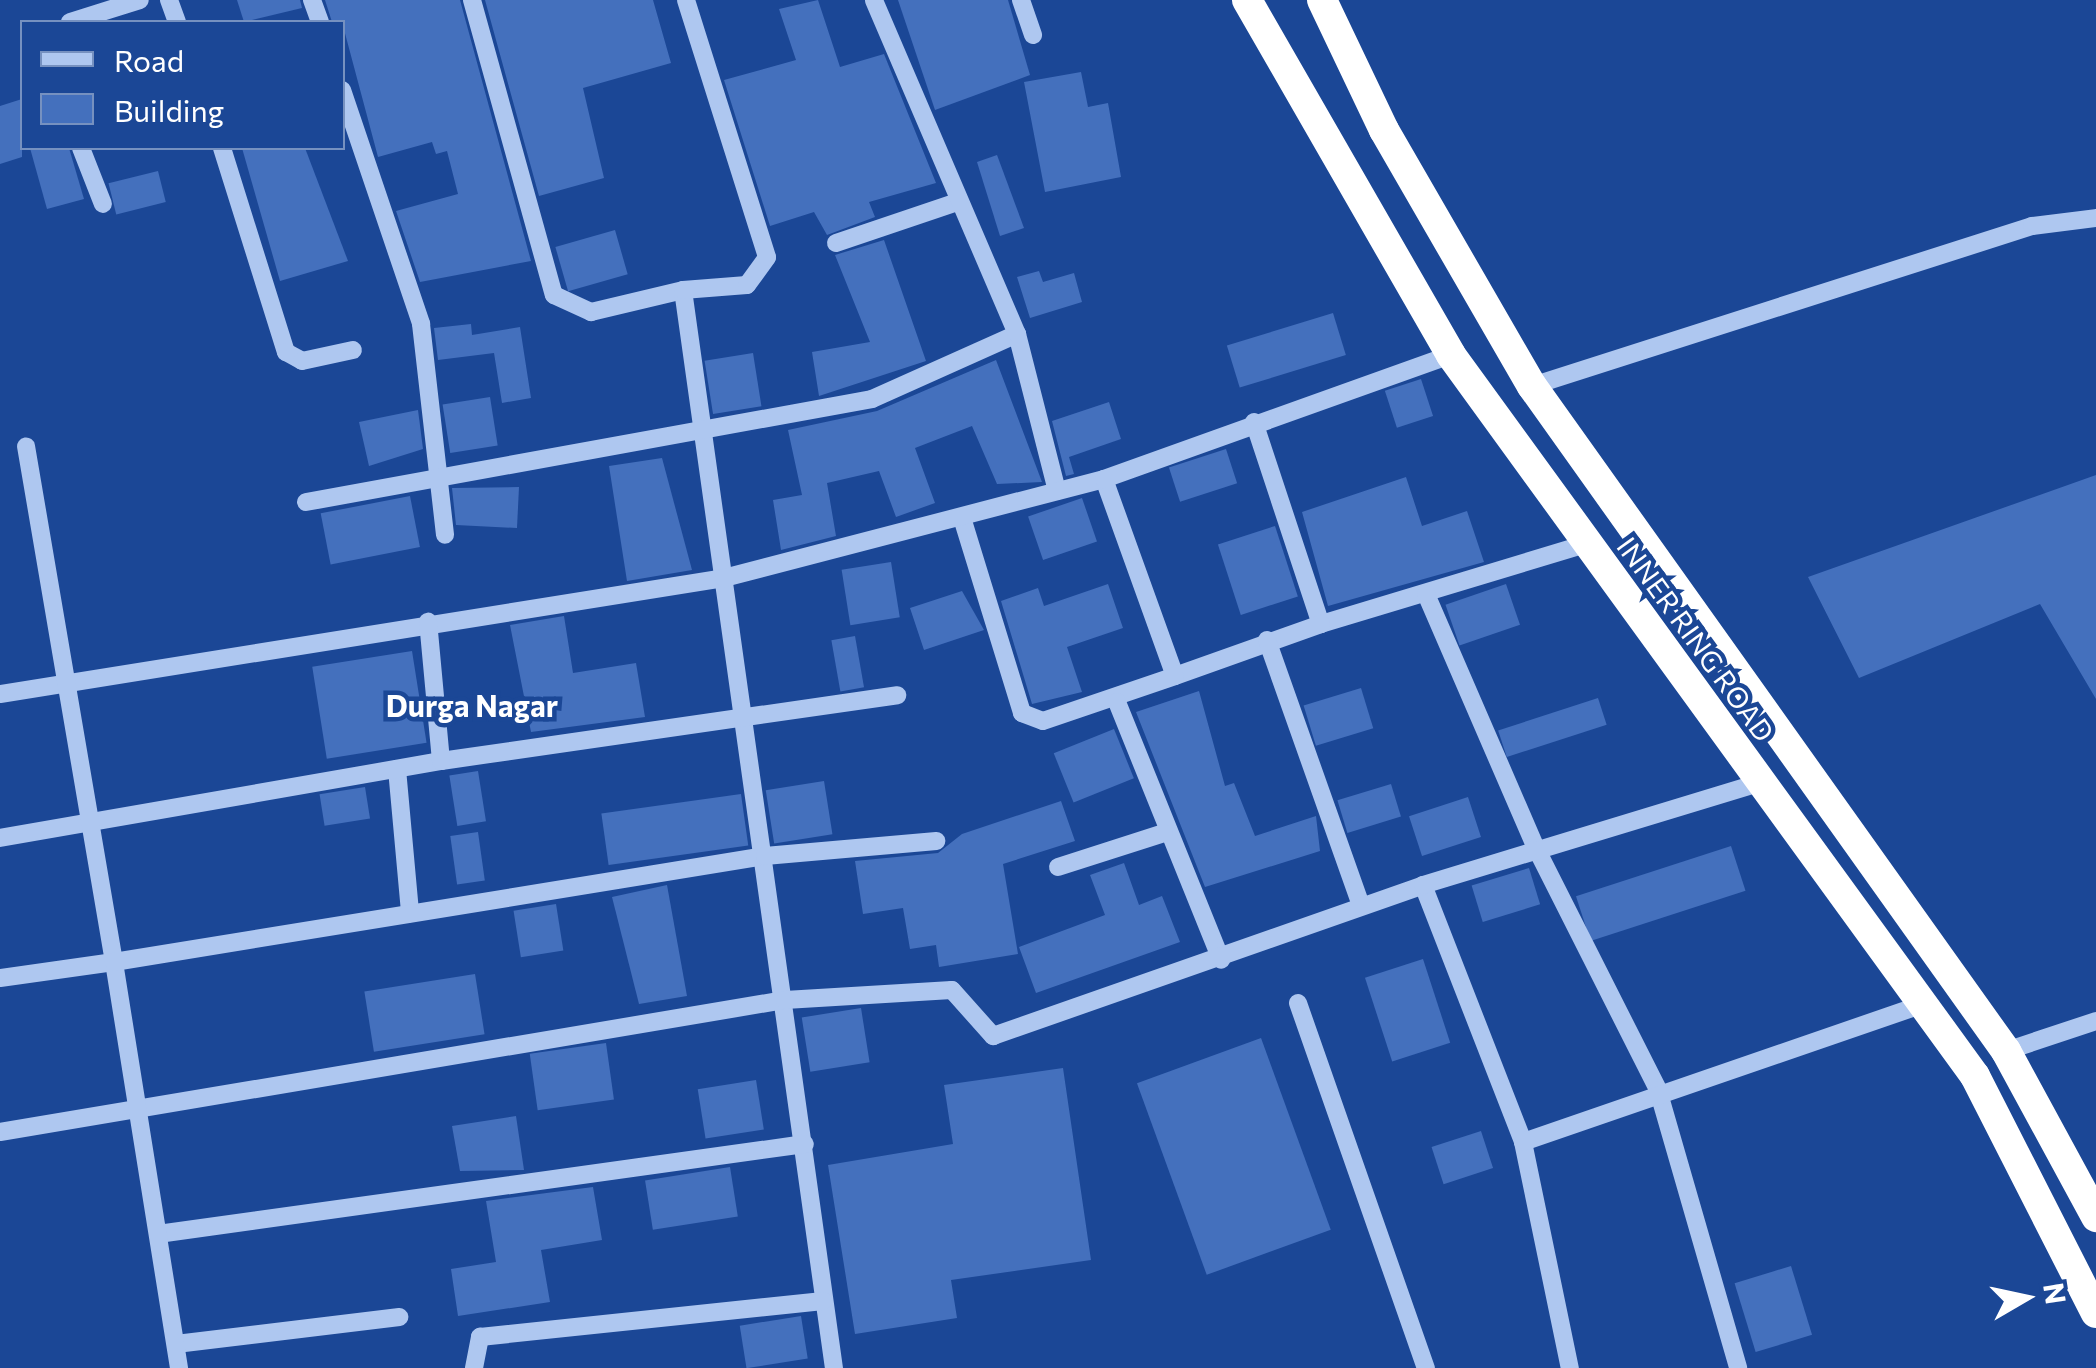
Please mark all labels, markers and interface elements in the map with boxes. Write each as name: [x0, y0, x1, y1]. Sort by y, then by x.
legend: [20, 20, 345, 150]
text: Road: [114, 41, 184, 78]
text: Building: [114, 91, 224, 128]
street label: INNER RING ROAD: [1610, 530, 1782, 748]
district label: Durga Nagar: [386, 687, 558, 723]
north arrow: [1976, 1248, 2076, 1348]
text: N: [2037, 1280, 2074, 1306]

